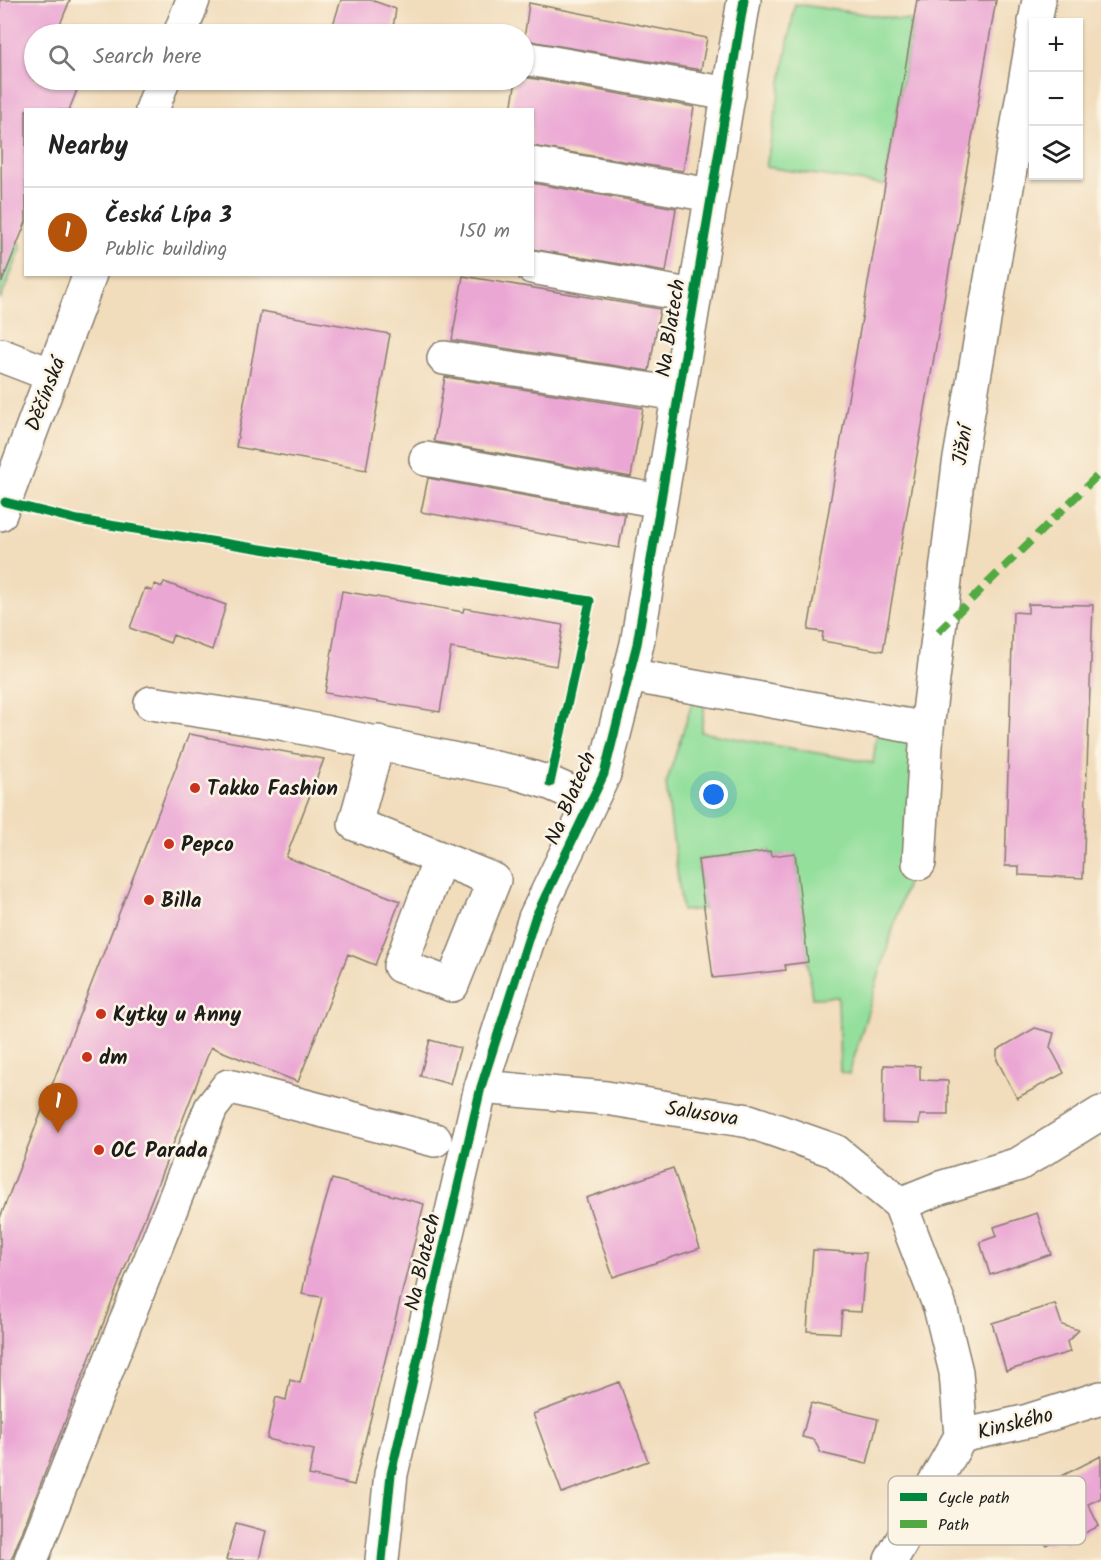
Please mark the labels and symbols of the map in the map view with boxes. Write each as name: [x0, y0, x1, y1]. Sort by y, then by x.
street label: Na Blatech: [647, 277, 696, 380]
street label: Děčínská: [17, 351, 76, 436]
street label: Jižní: [944, 420, 983, 468]
street label: Na Blatech: [537, 747, 606, 851]
place label: Takko Fashion: [207, 773, 338, 806]
your location: [699, 780, 728, 809]
marker: Takko Fashion: [188, 781, 202, 795]
place label: Pepco: [181, 829, 234, 862]
marker: Pepco: [162, 837, 176, 851]
place label: Billa: [161, 885, 202, 918]
marker: Billa: [142, 893, 156, 907]
place label: Kytky u Anny: [113, 999, 241, 1032]
marker: Kytky u Anny: [94, 1007, 108, 1021]
place label: dm: [99, 1042, 128, 1075]
marker: dm: [80, 1050, 94, 1064]
pin: 1: [38, 1084, 78, 1133]
street label: Salusova: [663, 1092, 741, 1137]
place label: OC Parada: [111, 1135, 208, 1168]
marker: OC Parada: [92, 1143, 106, 1157]
street label: Na Blatech: [396, 1210, 451, 1314]
street label: Kinského: [974, 1399, 1057, 1450]
legend: [888, 1476, 1086, 1545]
text: Cycle path: [938, 1486, 1010, 1511]
text: Path: [938, 1513, 969, 1538]

